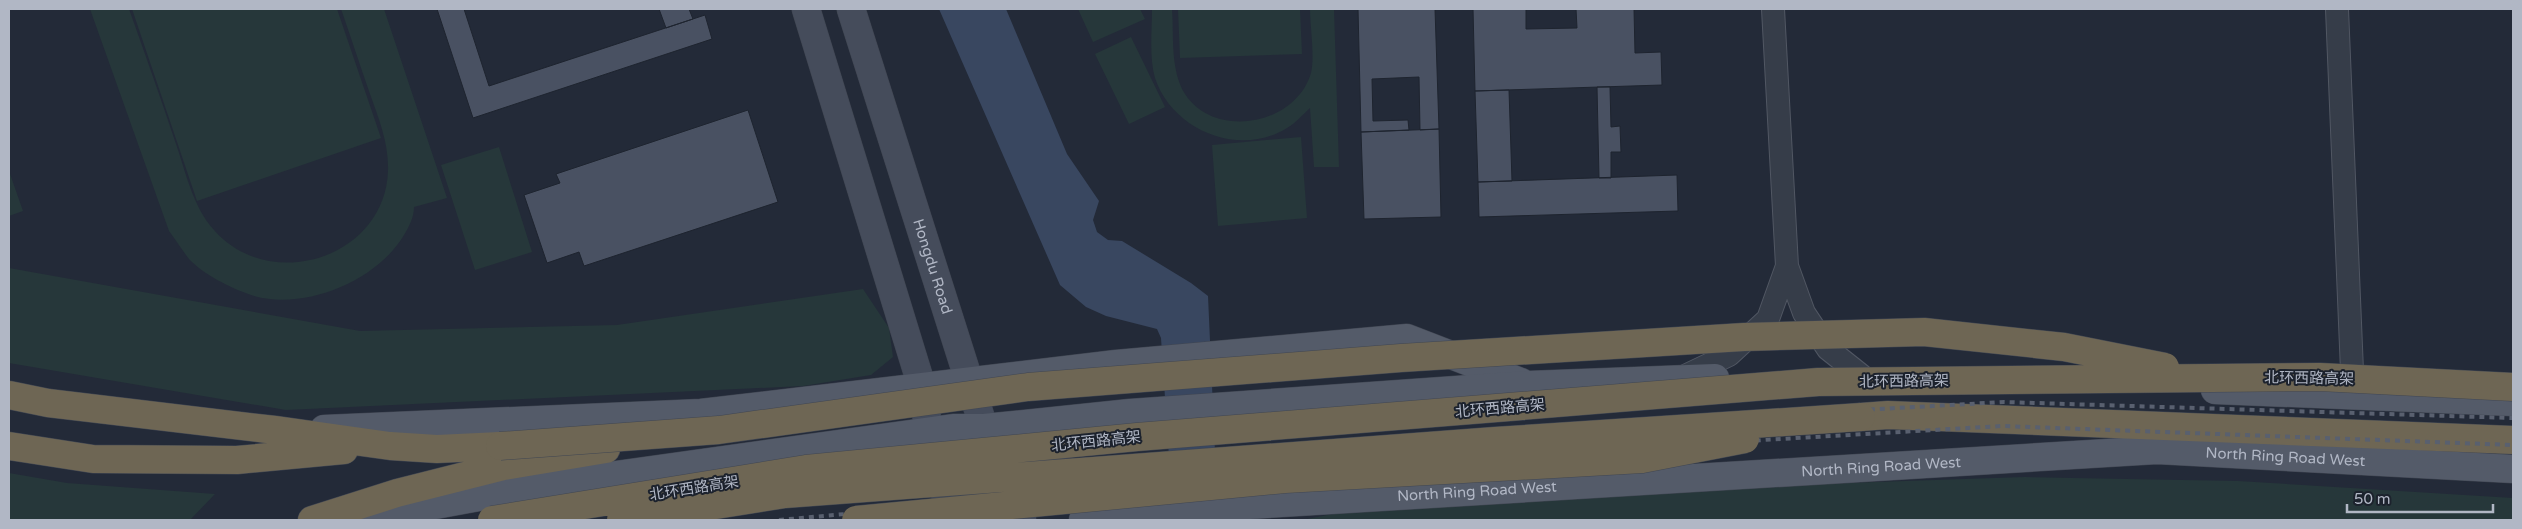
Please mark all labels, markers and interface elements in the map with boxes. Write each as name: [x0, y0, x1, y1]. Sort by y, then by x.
street label: Hongdu Road: [909, 216, 956, 316]
street label: 北环西路高架: [2264, 368, 2354, 388]
street label: 北环西路高架: [1859, 371, 1949, 391]
street label: 北环西路高架: [1454, 395, 1546, 421]
street label: 北环西路高架: [1050, 427, 1142, 455]
street label: North Ring Road West: [2205, 444, 2366, 470]
street label: North Ring Road West: [1801, 453, 1962, 481]
street label: 北环西路高架: [648, 472, 740, 504]
street label: North Ring Road West: [1397, 477, 1558, 505]
scale bar: [2347, 482, 2493, 514]
text: 50 m: [2354, 490, 2391, 508]

